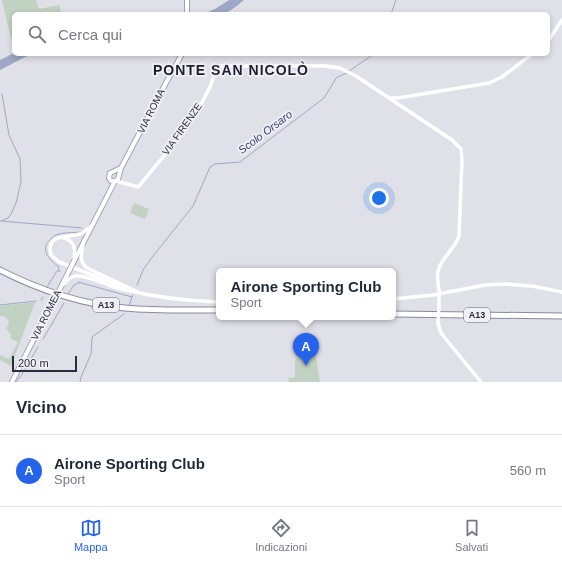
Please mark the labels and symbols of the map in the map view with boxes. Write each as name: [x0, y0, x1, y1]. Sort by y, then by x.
district label: PONTE SAN NICOLÒ: [153, 61, 309, 78]
street label: VIA ROMA: [135, 87, 167, 135]
street label: VIA FIRENZE: [160, 101, 204, 157]
water label: Scolo Orsaro: [236, 108, 294, 156]
your location: [369, 188, 389, 208]
street label: VIA ROMEA: [29, 288, 64, 342]
road number: A13: [93, 298, 119, 312]
road number: A13: [464, 308, 490, 322]
pin: A: [293, 333, 319, 366]
scale bar: [12, 354, 77, 373]

